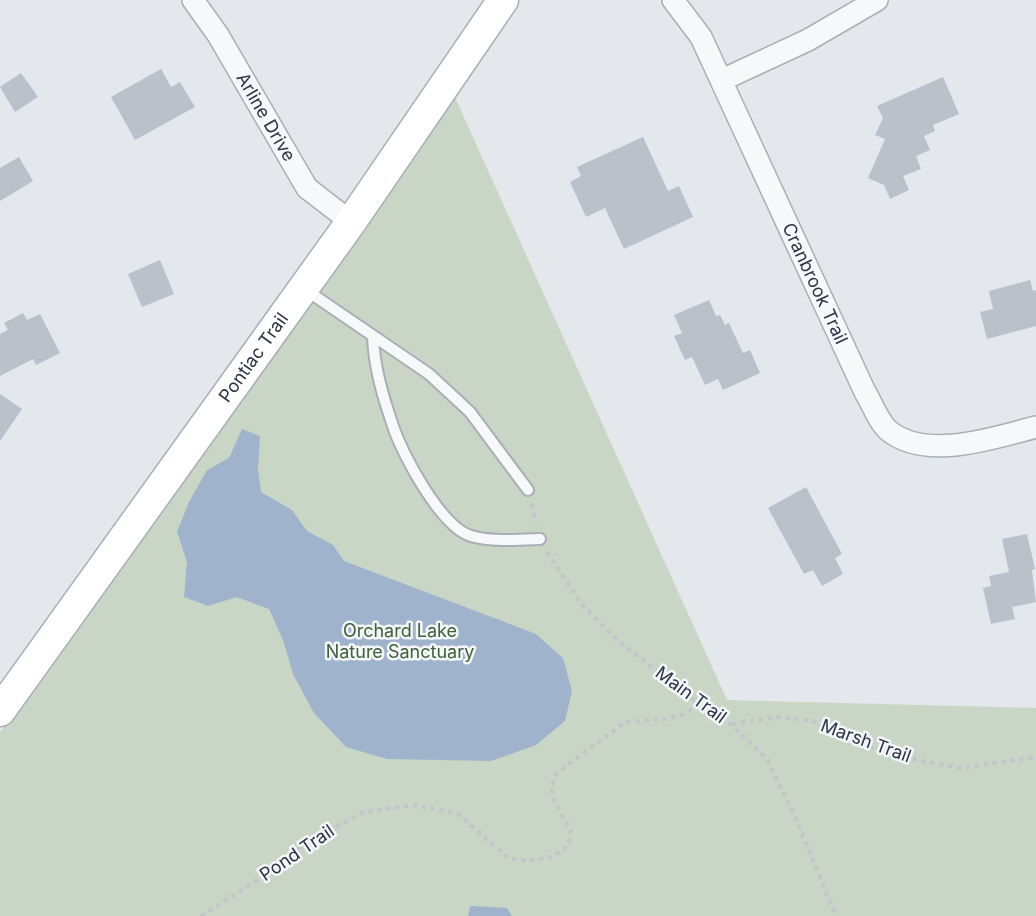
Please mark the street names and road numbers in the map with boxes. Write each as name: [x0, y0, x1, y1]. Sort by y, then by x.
street label: Arline Drive: [232, 69, 300, 165]
street label: Cranbrook Trail: [778, 220, 852, 347]
street label: Pontiac Trail: [214, 309, 292, 406]
street label: Main Trail: [652, 662, 731, 727]
street label: Marsh Trail: [818, 714, 914, 767]
street label: Pond Trail: [256, 820, 338, 885]

